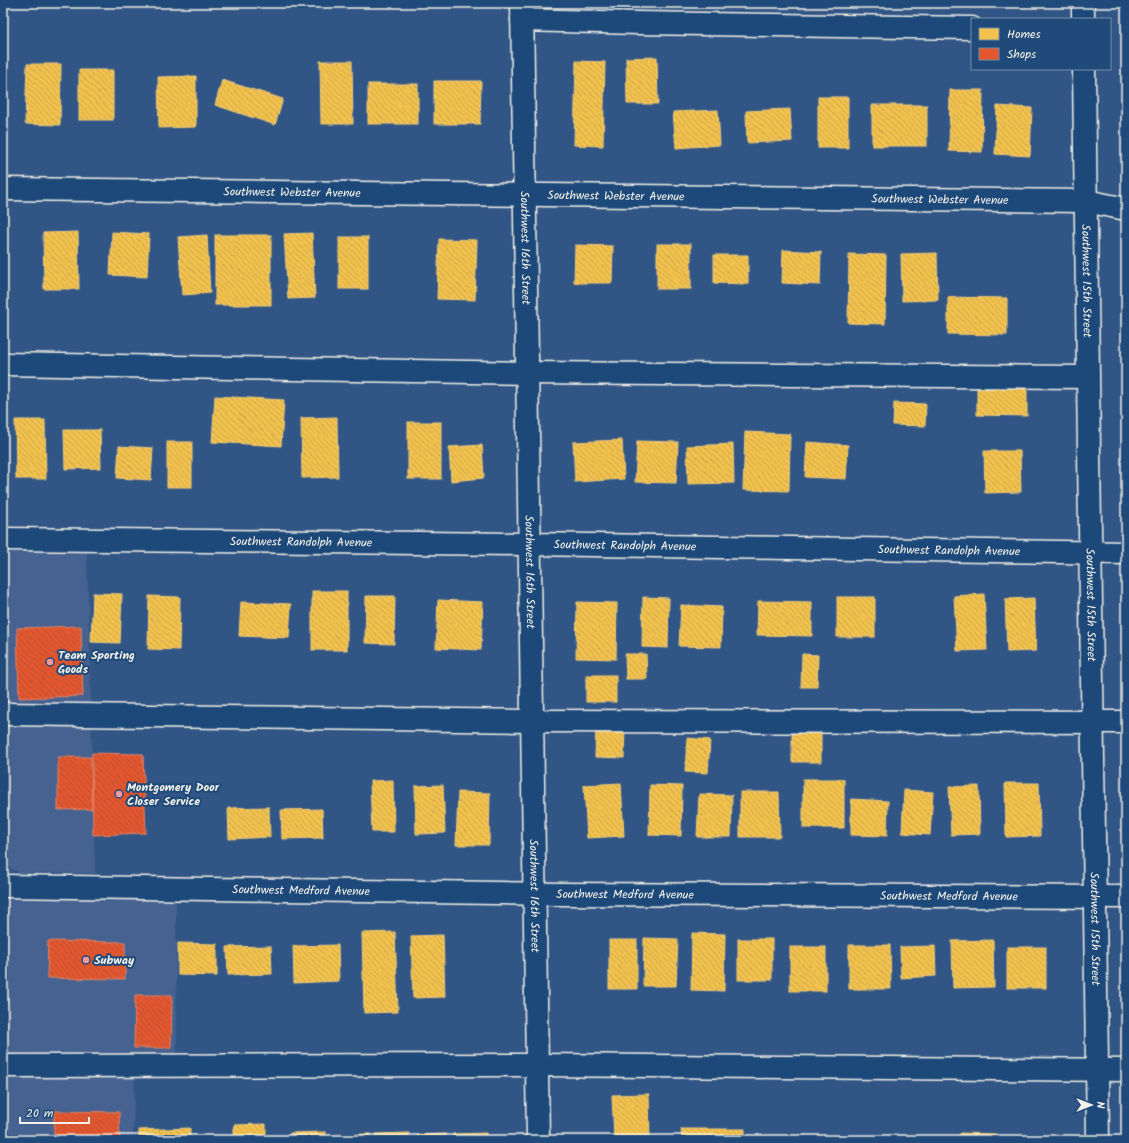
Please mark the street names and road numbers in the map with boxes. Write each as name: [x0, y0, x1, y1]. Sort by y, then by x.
street label: Southwest Webster Avenue: [223, 182, 361, 202]
street label: Southwest Webster Avenue: [547, 186, 685, 206]
street label: Southwest Webster Avenue: [871, 189, 1009, 210]
street label: Southwest 16th Street: [515, 191, 536, 305]
street label: Southwest 15th Street: [1077, 224, 1097, 338]
street label: Southwest 16th Street: [520, 515, 540, 629]
street label: Southwest Randolph Avenue: [230, 532, 373, 552]
street label: Southwest Randolph Avenue: [554, 535, 697, 556]
street label: Southwest Randolph Avenue: [877, 540, 1021, 561]
street label: Southwest 15th Street: [1081, 548, 1101, 662]
street label: Southwest 16th Street: [524, 839, 545, 953]
street label: Southwest 15th Street: [1085, 872, 1105, 986]
street label: Southwest Medford Avenue: [232, 880, 371, 901]
street label: Southwest Medford Avenue: [556, 884, 694, 904]
street label: Southwest Medford Avenue: [880, 886, 1018, 906]

